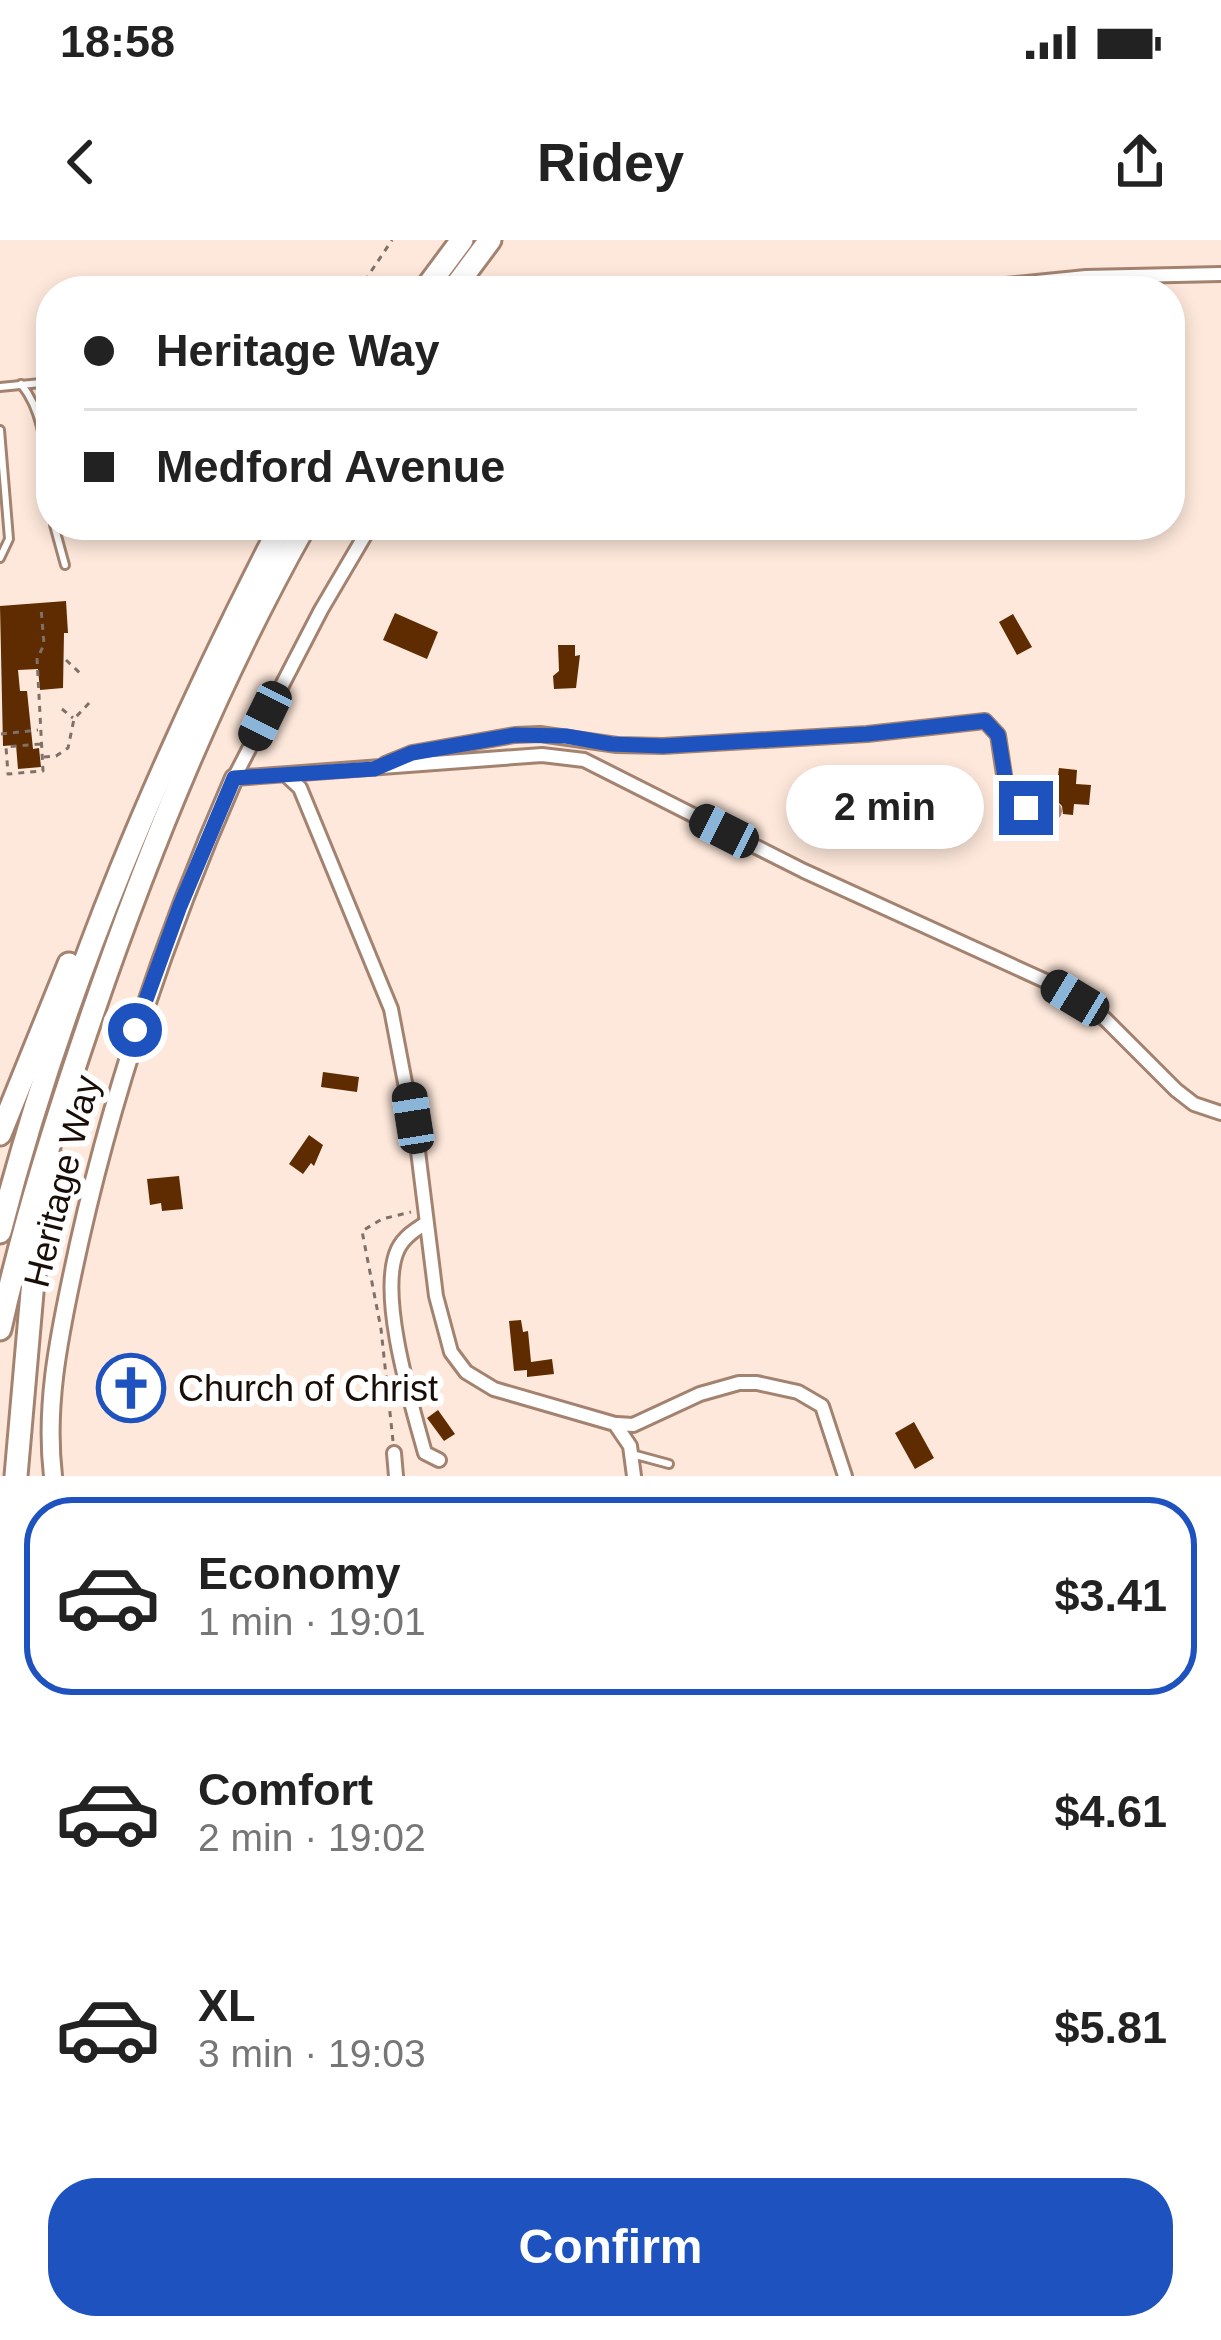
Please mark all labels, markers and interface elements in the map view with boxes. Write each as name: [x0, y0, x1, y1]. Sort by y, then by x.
text: 18:58: [60, 16, 175, 67]
icon: back: [48, 129, 114, 195]
icon: share: [1107, 129, 1173, 195]
text: Ridey: [537, 132, 684, 192]
text: Heritage Way: [156, 325, 439, 376]
text: Medford Avenue: [156, 441, 505, 492]
car: [233, 676, 297, 756]
callout: 2 min: [786, 766, 984, 850]
route end: [999, 781, 1053, 835]
text: 2 min: [834, 785, 936, 828]
car: [684, 799, 764, 863]
car: [1035, 964, 1115, 1032]
route start: [108, 1003, 162, 1057]
street label: Heritage Way: [15, 1071, 108, 1291]
car: [390, 1080, 436, 1156]
church icon: Church of Christ: [96, 1353, 166, 1423]
place label: Church of Christ: [178, 1368, 438, 1409]
icon: car: [54, 1542, 162, 1650]
text: Economy: [198, 1548, 401, 1599]
text: $3.41: [1054, 1570, 1167, 1621]
text: 1 min · 19:01: [198, 1600, 426, 1643]
icon: car: [54, 1758, 162, 1866]
text: Comfort: [198, 1764, 373, 1815]
text: $4.61: [1054, 1786, 1167, 1837]
text: 2 min · 19:02: [198, 1816, 426, 1859]
icon: car: [54, 1974, 162, 2082]
text: XL: [198, 1980, 256, 2031]
text: $5.81: [1054, 2002, 1167, 2053]
text: 3 min · 19:03: [198, 2032, 426, 2075]
button: Confirm: [48, 2178, 1173, 2316]

